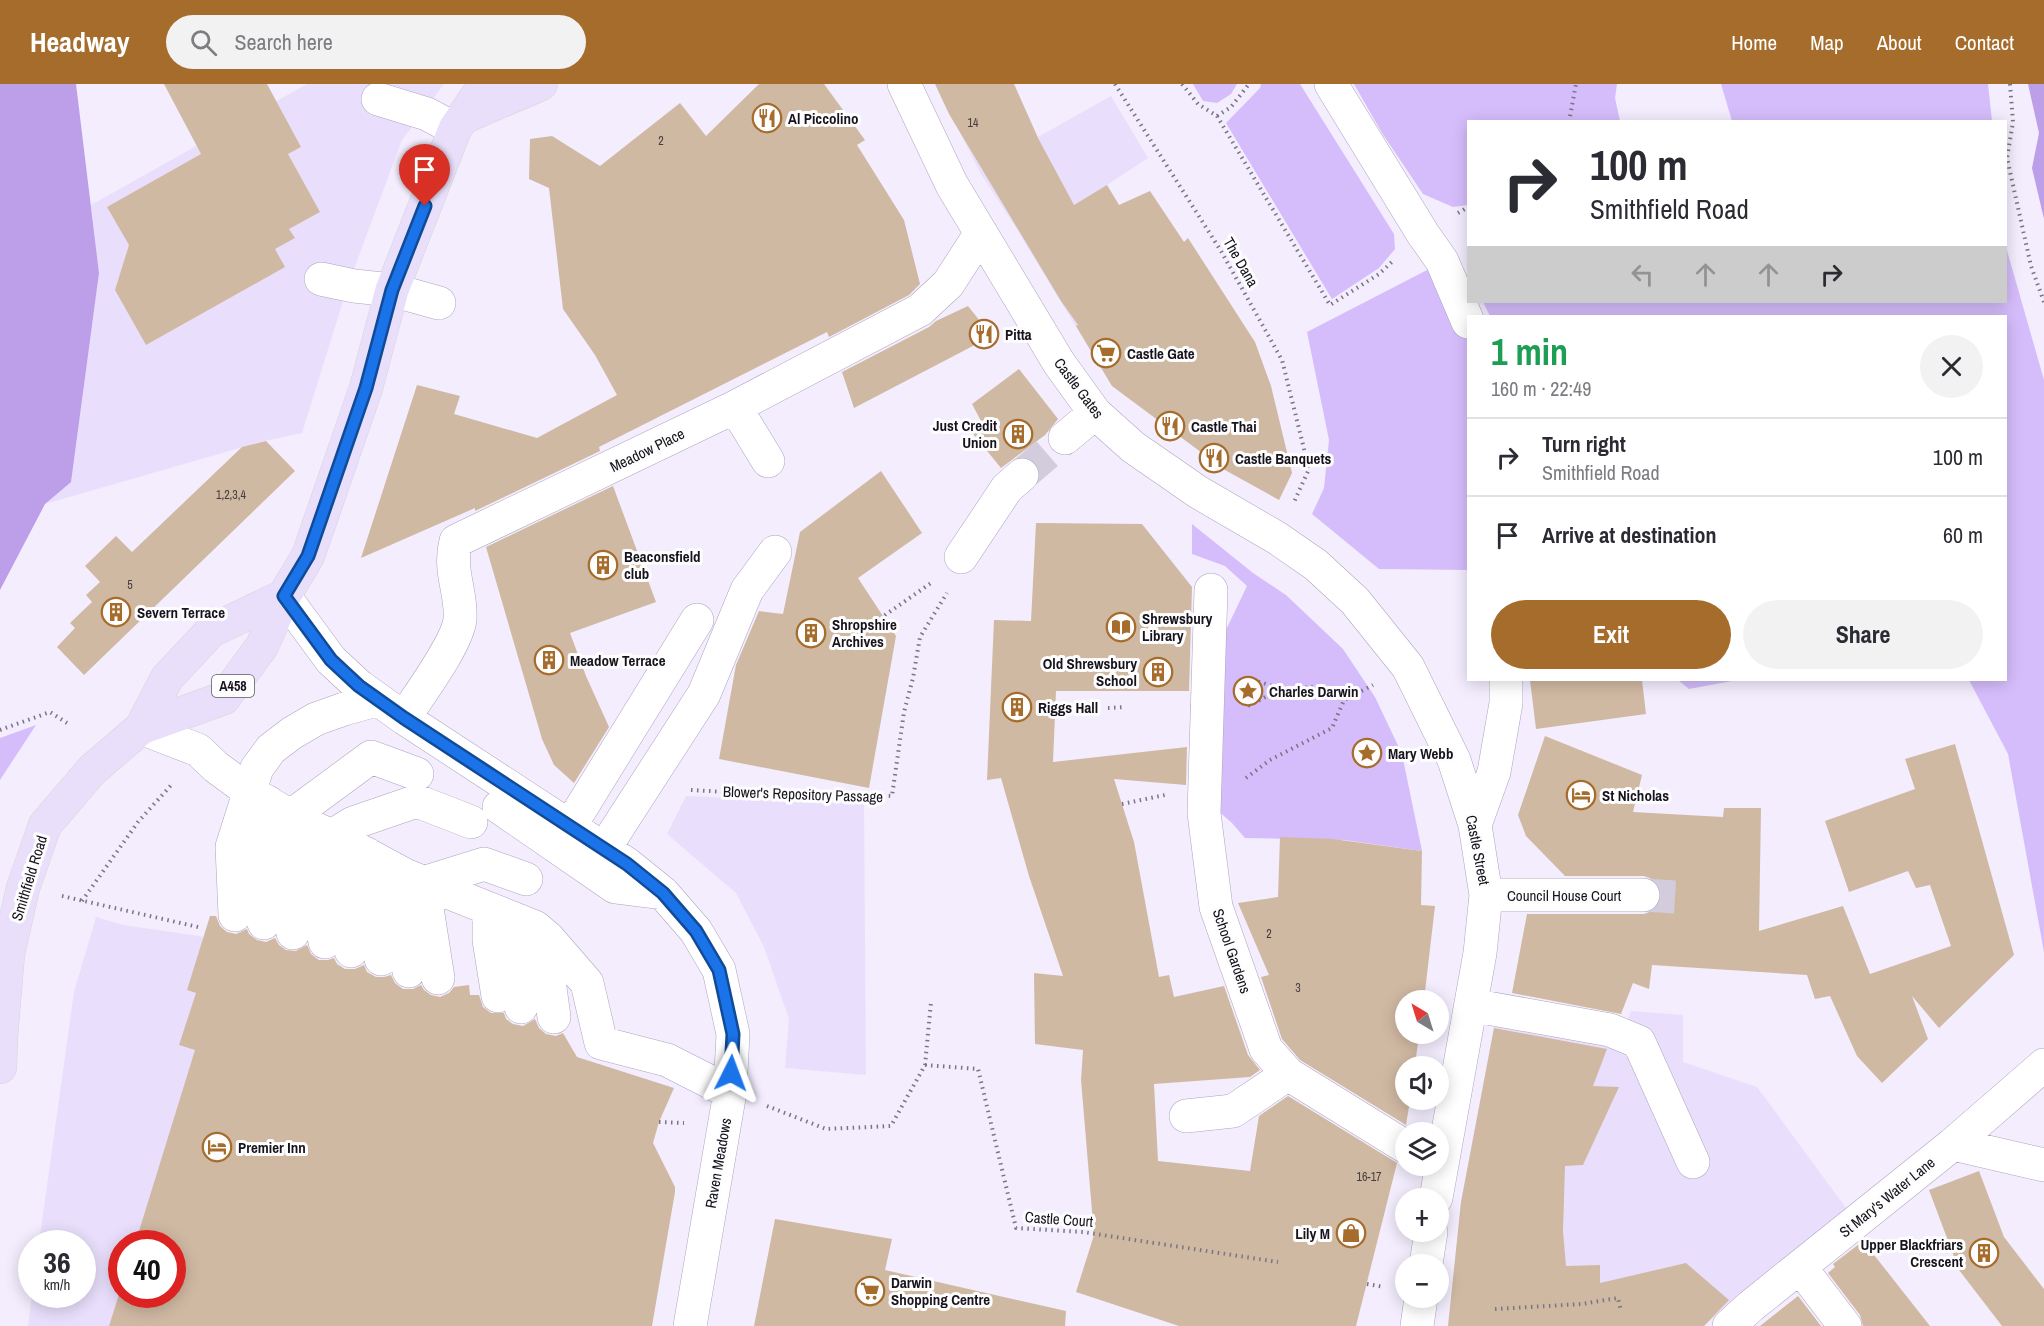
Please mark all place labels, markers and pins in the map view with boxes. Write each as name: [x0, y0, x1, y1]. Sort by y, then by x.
restaurant icon: Al Piccolino: [751, 102, 783, 134]
place label: Al Piccolino: [788, 108, 858, 129]
pin: [399, 144, 450, 206]
restaurant icon: Pitta: [968, 318, 1000, 350]
place label: Pitta: [1005, 324, 1032, 345]
supermarket icon: Castle Gate: [1090, 337, 1122, 369]
place label: Castle Gate: [1127, 343, 1195, 364]
restaurant icon: Castle Thai: [1154, 410, 1186, 442]
place label: Just Credit Union: [933, 415, 997, 453]
place label: Castle Thai: [1191, 416, 1257, 437]
building icon: Just Credit Union: [1002, 418, 1034, 450]
restaurant icon: Castle Banquets: [1198, 442, 1230, 474]
place label: Castle Banquets: [1235, 448, 1332, 469]
place label: Beaconsfield club: [624, 546, 701, 584]
building icon: Beaconsfield club: [587, 549, 619, 581]
building icon: Severn Terrace: [100, 596, 132, 628]
place label: Severn Terrace: [137, 602, 225, 623]
place label: Shrewsbury Library: [1142, 608, 1213, 646]
library icon: Shrewsbury Library: [1105, 611, 1137, 643]
place label: Shropshire Archives: [832, 614, 897, 652]
building icon: Shropshire Archives: [795, 617, 827, 649]
building icon: Meadow Terrace: [533, 644, 565, 676]
place label: Meadow Terrace: [570, 650, 666, 671]
place label: Old Shrewsbury School: [1043, 653, 1137, 691]
building icon: Old Shrewsbury School: [1142, 656, 1174, 688]
place icon: Charles Darwin: [1232, 675, 1264, 707]
place label: Charles Darwin: [1269, 681, 1359, 702]
building icon: Riggs Hall: [1001, 691, 1033, 723]
place label: Riggs Hall: [1038, 697, 1098, 718]
place icon: Mary Webb: [1351, 737, 1383, 769]
place label: Mary Webb: [1388, 743, 1453, 764]
hotel icon: St Nicholas: [1565, 779, 1597, 811]
place label: St Nicholas: [1602, 785, 1669, 806]
hotel icon: Premier Inn: [201, 1131, 233, 1163]
place label: Premier Inn: [238, 1137, 306, 1158]
shop icon: Lily M: [1335, 1217, 1367, 1249]
place label: Lily M: [1295, 1223, 1330, 1244]
place label: Upper Blackfriars Crescent: [1860, 1234, 1963, 1272]
building icon: Upper Blackfriars Crescent: [1968, 1237, 2000, 1269]
place label: Darwin Shopping Centre: [891, 1272, 990, 1310]
supermarket icon: Darwin Shopping Centre: [854, 1275, 886, 1307]

